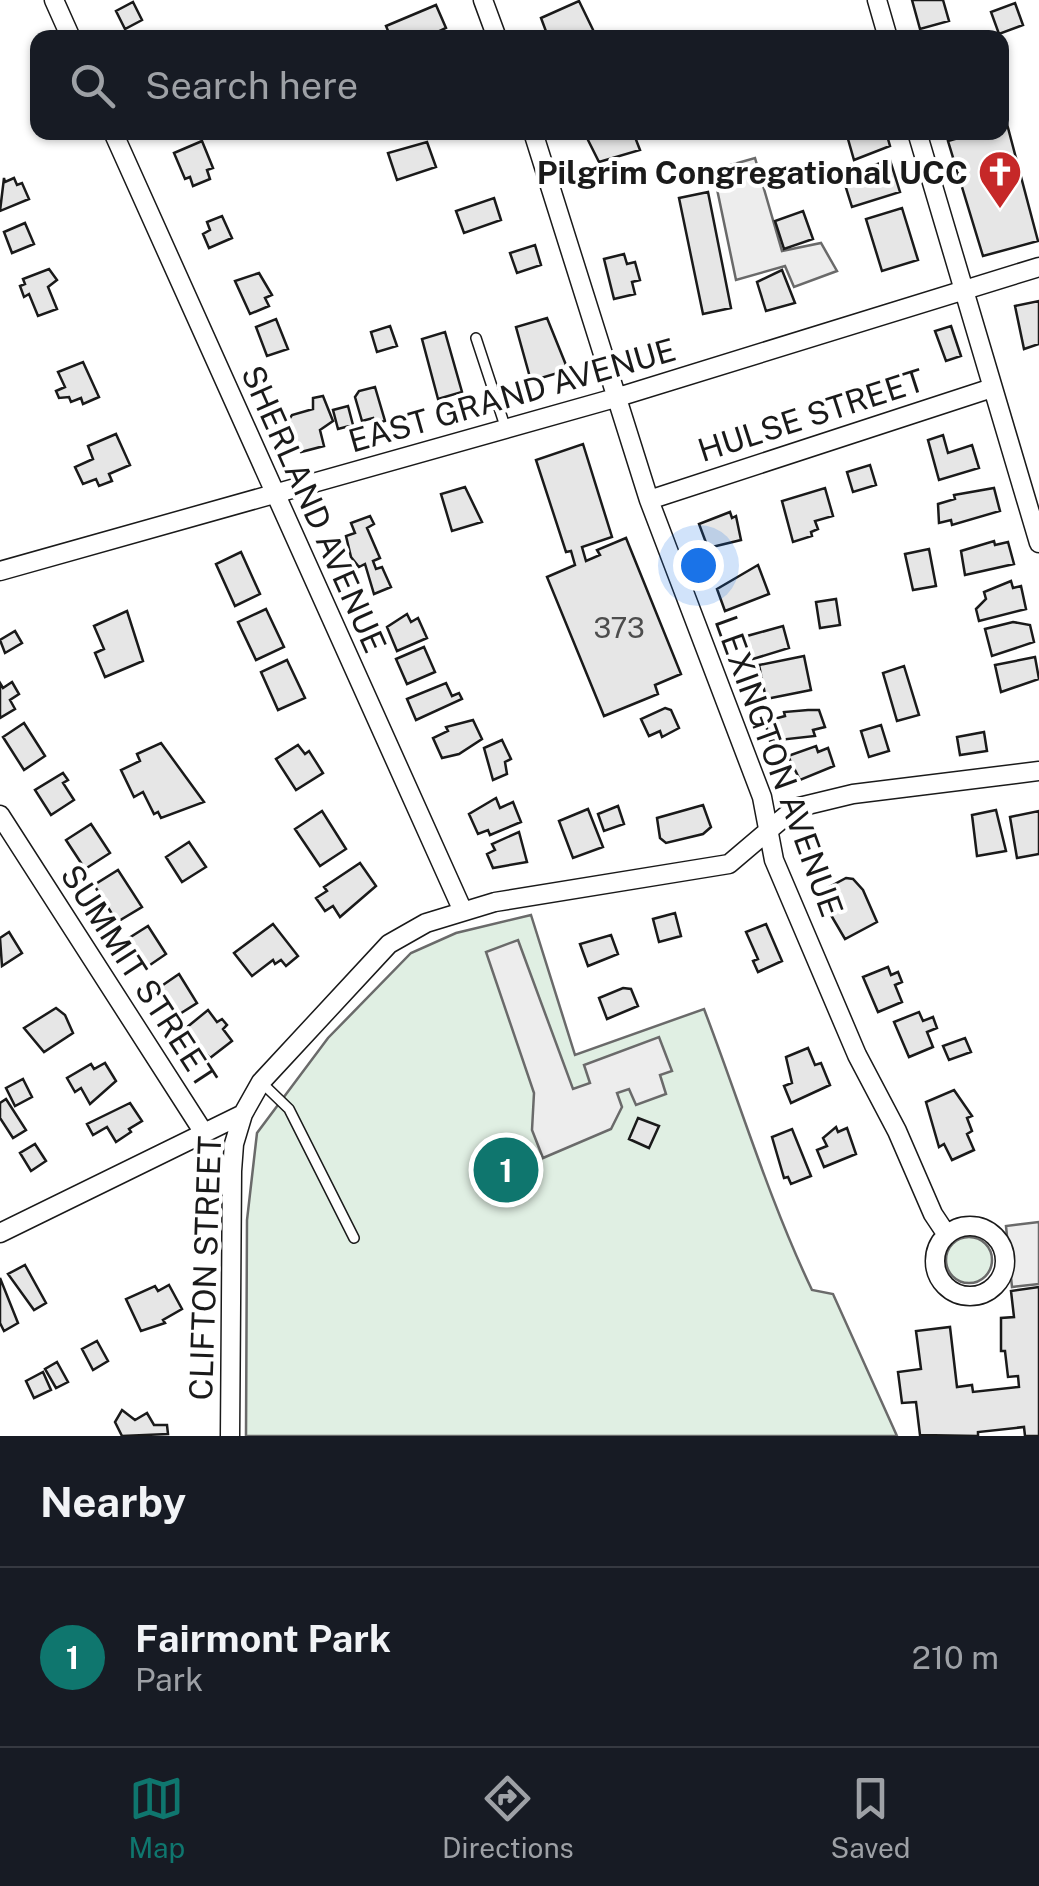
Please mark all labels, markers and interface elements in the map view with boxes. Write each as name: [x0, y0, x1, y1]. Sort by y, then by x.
search box: [30, 30, 1009, 140]
icon: search: [65, 58, 120, 113]
text: Search here: [145, 63, 358, 108]
church icon: Pilgrim Congregational UCC: [977, 149, 1023, 210]
place label: Pilgrim Congregational UCC: [537, 154, 968, 191]
street label: EAST GRAND AVENUE: [344, 331, 680, 459]
street label: SHERLAND AVENUE: [234, 360, 394, 658]
street label: HULSE STREET: [693, 361, 929, 469]
your location: [673, 540, 724, 591]
house number: 373: [593, 611, 645, 644]
street label: LEXINGTON AVENUE: [707, 611, 851, 921]
street label: SUMMIT STREET: [53, 858, 225, 1094]
pin: 1: [474, 1132, 538, 1208]
street label: CLIFTON STREET: [182, 1135, 228, 1401]
text: Nearby: [40, 1477, 186, 1526]
text: Fairmont Park: [135, 1616, 391, 1661]
text: 1: [66, 1639, 79, 1676]
text: 210 m: [912, 1639, 999, 1676]
text: Park: [135, 1661, 203, 1698]
tab: Map: [128, 1771, 185, 1864]
tab: Directions: [442, 1771, 574, 1864]
tab: Saved: [830, 1771, 911, 1864]

